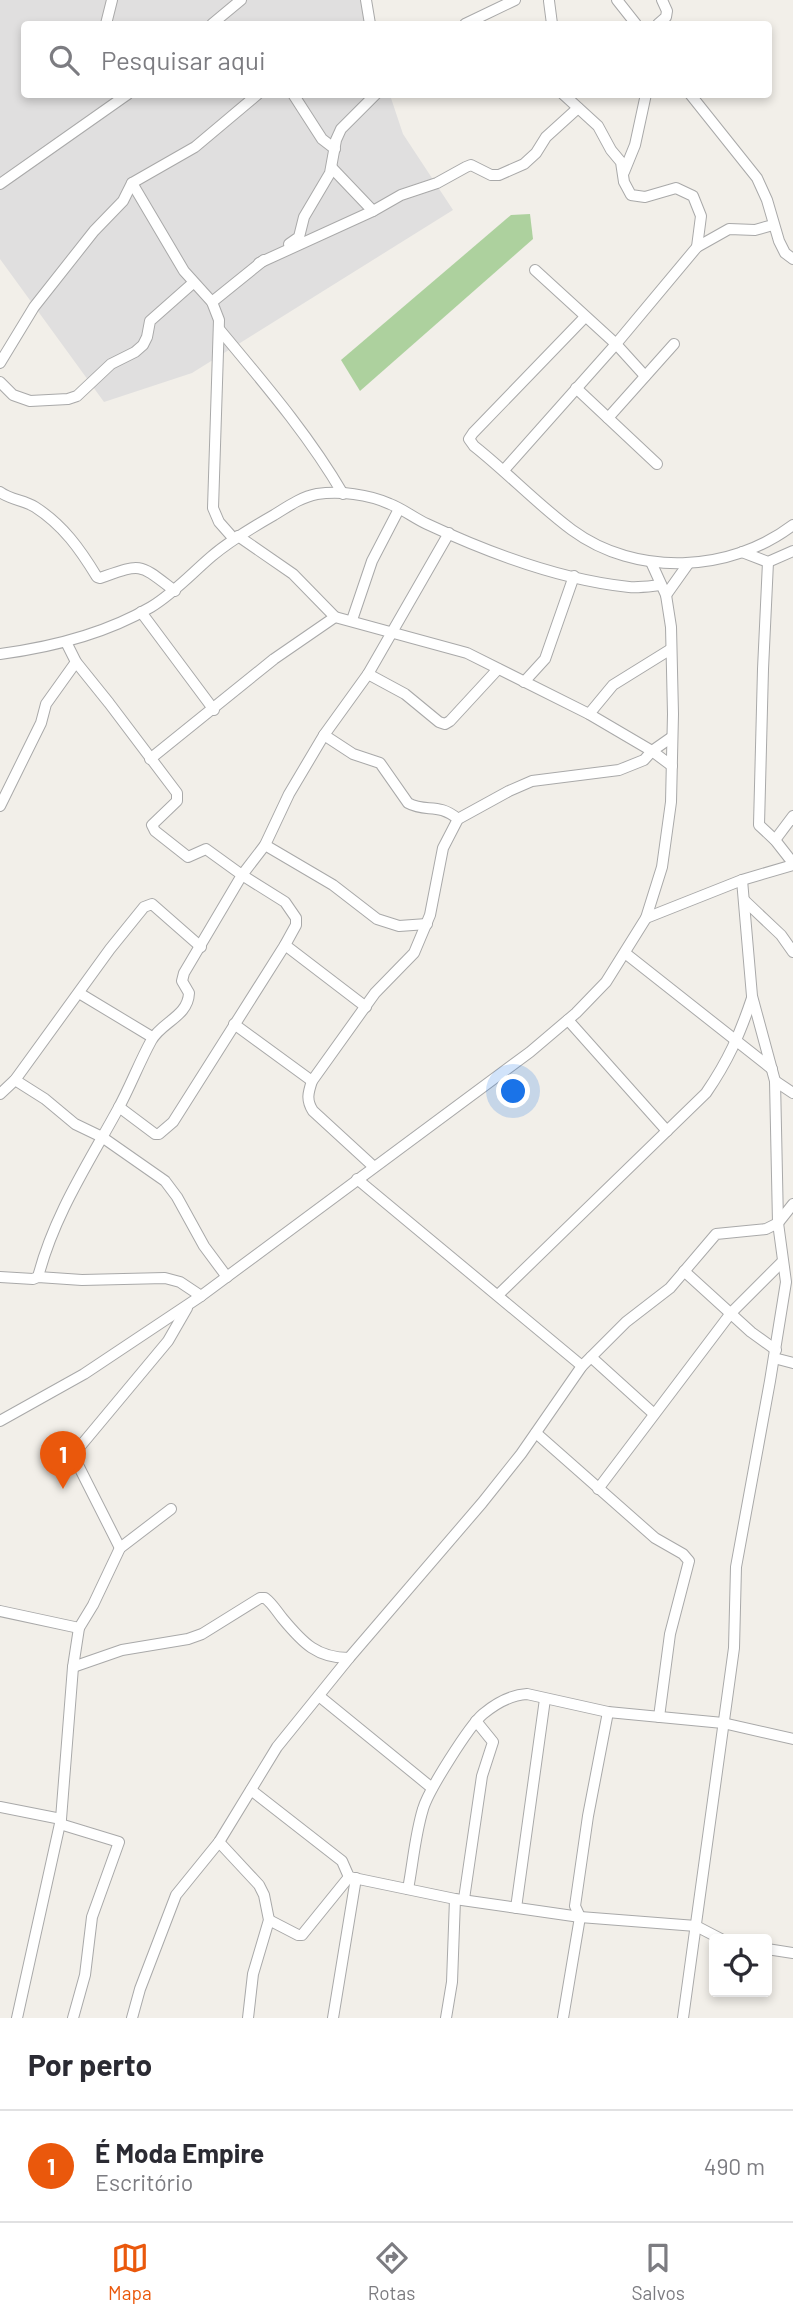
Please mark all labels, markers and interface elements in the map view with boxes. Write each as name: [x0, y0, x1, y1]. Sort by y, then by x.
search box: [21, 21, 772, 98]
icon: search: [45, 41, 83, 79]
text: Pesquisar aqui: [101, 44, 266, 75]
your location: [496, 1074, 530, 1108]
pin: 1: [40, 1431, 86, 1489]
map controls: [709, 1934, 772, 1997]
button: locate: [709, 1934, 772, 1997]
text: Por perto: [28, 2046, 152, 2082]
text: É Moda Empire: [95, 2137, 264, 2168]
text: 1: [47, 2152, 55, 2180]
text: 490 m: [704, 2152, 765, 2180]
text: Escritório: [95, 2168, 193, 2196]
tab: Mapa: [108, 2239, 152, 2304]
tab: Rotas: [368, 2239, 415, 2304]
tab: Salvos: [632, 2239, 685, 2304]

